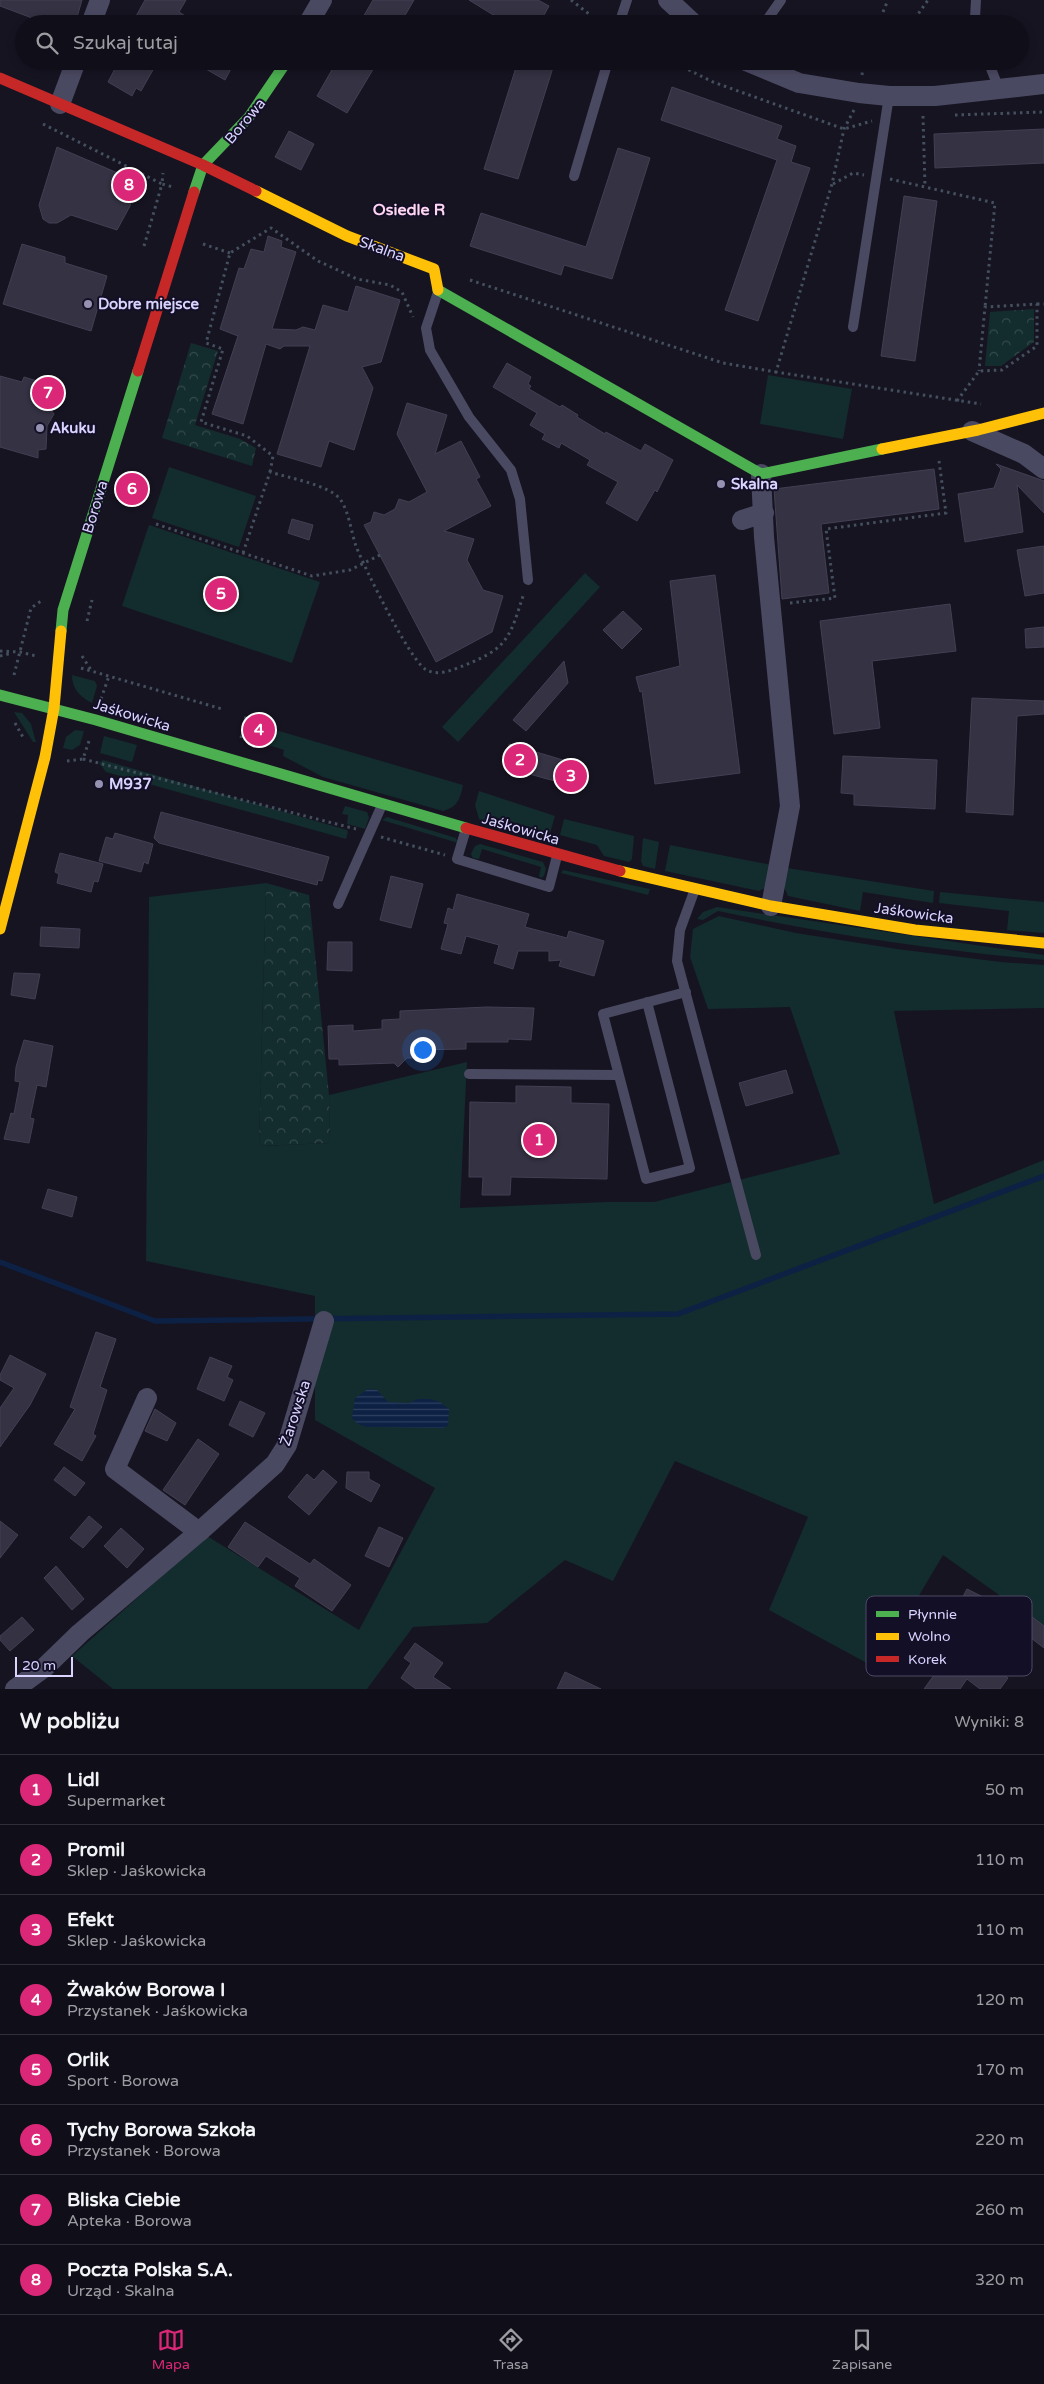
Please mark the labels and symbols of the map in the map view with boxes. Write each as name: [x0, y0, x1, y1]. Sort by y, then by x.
street label: Borowa: [221, 94, 269, 148]
pin: 8: [113, 166, 145, 204]
district label: Osiedle R: [373, 200, 445, 220]
street label: Skalna: [357, 233, 407, 265]
place label: Dobre miejsce: [98, 295, 199, 314]
marker: Dobre miejsce: [82, 298, 94, 310]
pin: 7: [32, 374, 64, 412]
place label: Akuku: [50, 419, 96, 437]
marker: Akuku: [34, 422, 46, 434]
pin: 6: [116, 470, 148, 508]
place label: Skalna: [731, 475, 778, 493]
street label: Borowa: [78, 478, 112, 536]
marker: Skalna: [715, 478, 727, 490]
pin: 5: [205, 575, 237, 613]
street label: Jaśkowicka: [91, 695, 173, 735]
pin: 4: [243, 711, 275, 749]
pin: 2: [504, 741, 536, 779]
pin: 3: [555, 757, 587, 795]
place label: M937: [109, 775, 152, 793]
marker: M937: [93, 778, 105, 790]
street label: Jaśkowicka: [480, 809, 562, 849]
street label: Jaśkowicka: [873, 899, 955, 927]
your location: [410, 1037, 436, 1063]
pin: 1: [523, 1121, 555, 1159]
street label: Żarowska: [276, 1378, 314, 1448]
legend: [866, 1596, 1032, 1676]
text: Płynnie: [908, 1606, 957, 1623]
text: Wolno: [908, 1628, 951, 1645]
text: Korek: [908, 1651, 947, 1668]
scale bar: [15, 1654, 72, 1677]

